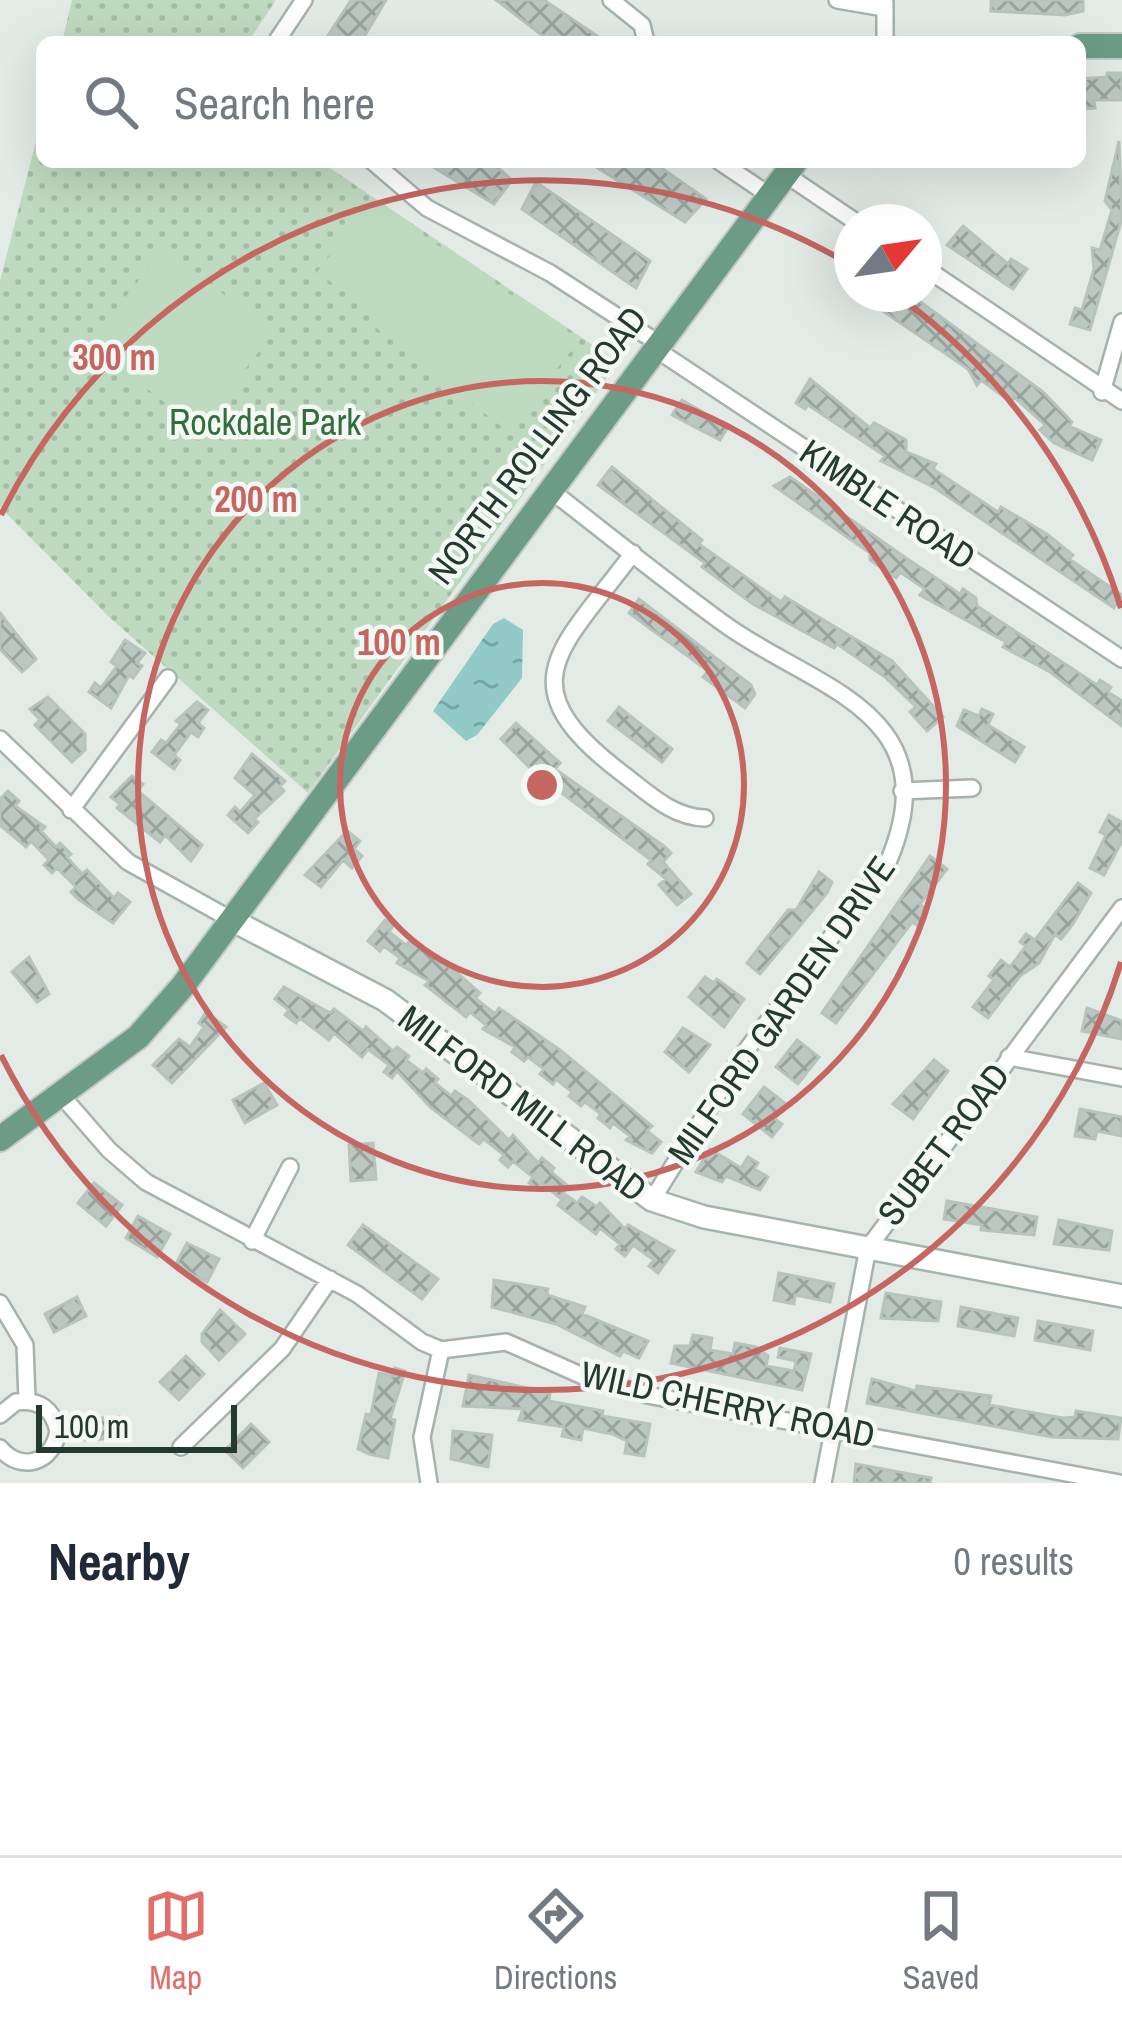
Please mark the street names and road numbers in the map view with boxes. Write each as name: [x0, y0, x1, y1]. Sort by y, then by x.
street label: NORTH ROLLING ROAD: [417, 296, 657, 594]
street label: KIMBLE ROAD: [791, 428, 985, 580]
street label: MILFORD GARDEN DRIVE: [656, 846, 906, 1174]
street label: MILFORD MILL ROAD: [389, 994, 657, 1212]
street label: SUBET ROAD: [866, 1053, 1020, 1235]
street label: WILD CHERRY ROAD: [577, 1349, 879, 1459]

